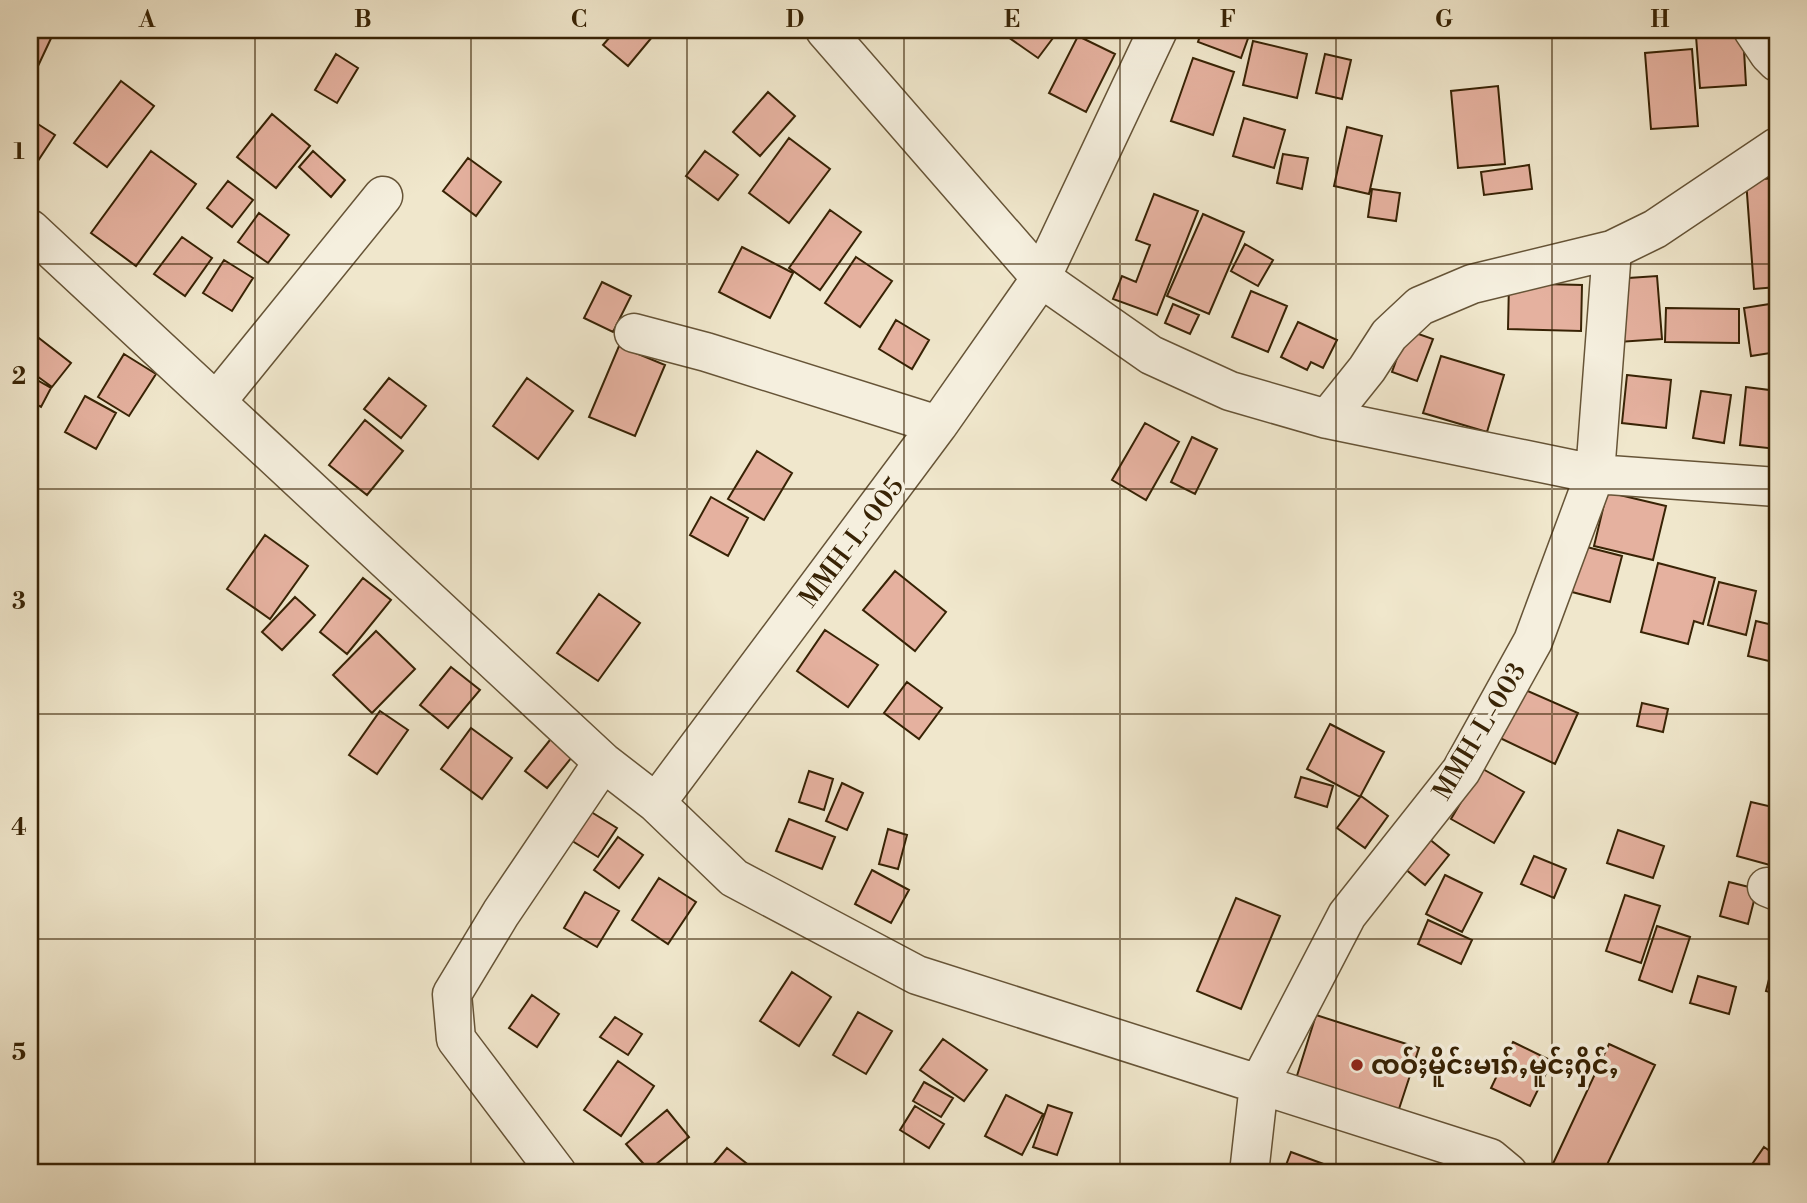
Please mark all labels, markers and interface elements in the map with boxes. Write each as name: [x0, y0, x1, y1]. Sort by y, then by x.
text: A: [138, 6, 156, 34]
text: B: [354, 6, 372, 34]
text: C: [571, 6, 587, 34]
text: D: [786, 6, 804, 34]
text: E: [1004, 6, 1020, 34]
text: F: [1220, 6, 1236, 34]
text: G: [1435, 6, 1453, 34]
text: H: [1651, 6, 1670, 34]
text: 1: [13, 138, 25, 166]
text: 2: [12, 363, 26, 391]
street label: MMH-L-005: [793, 471, 911, 614]
text: 3: [12, 588, 26, 616]
street label: MMH-L-003: [1426, 657, 1533, 806]
text: 4: [11, 814, 27, 842]
text: 5: [12, 1039, 26, 1067]
place label: ၸဝ်ႈမိူင်းမၢၵ်ႇမူင်ႈႁိင်ႇ: [1371, 1046, 1619, 1087]
marker: ၸဝ်ႈမိူင်းမၢၵ်ႇမူင်ႈႁိင်ႇ: [1349, 1057, 1365, 1073]

